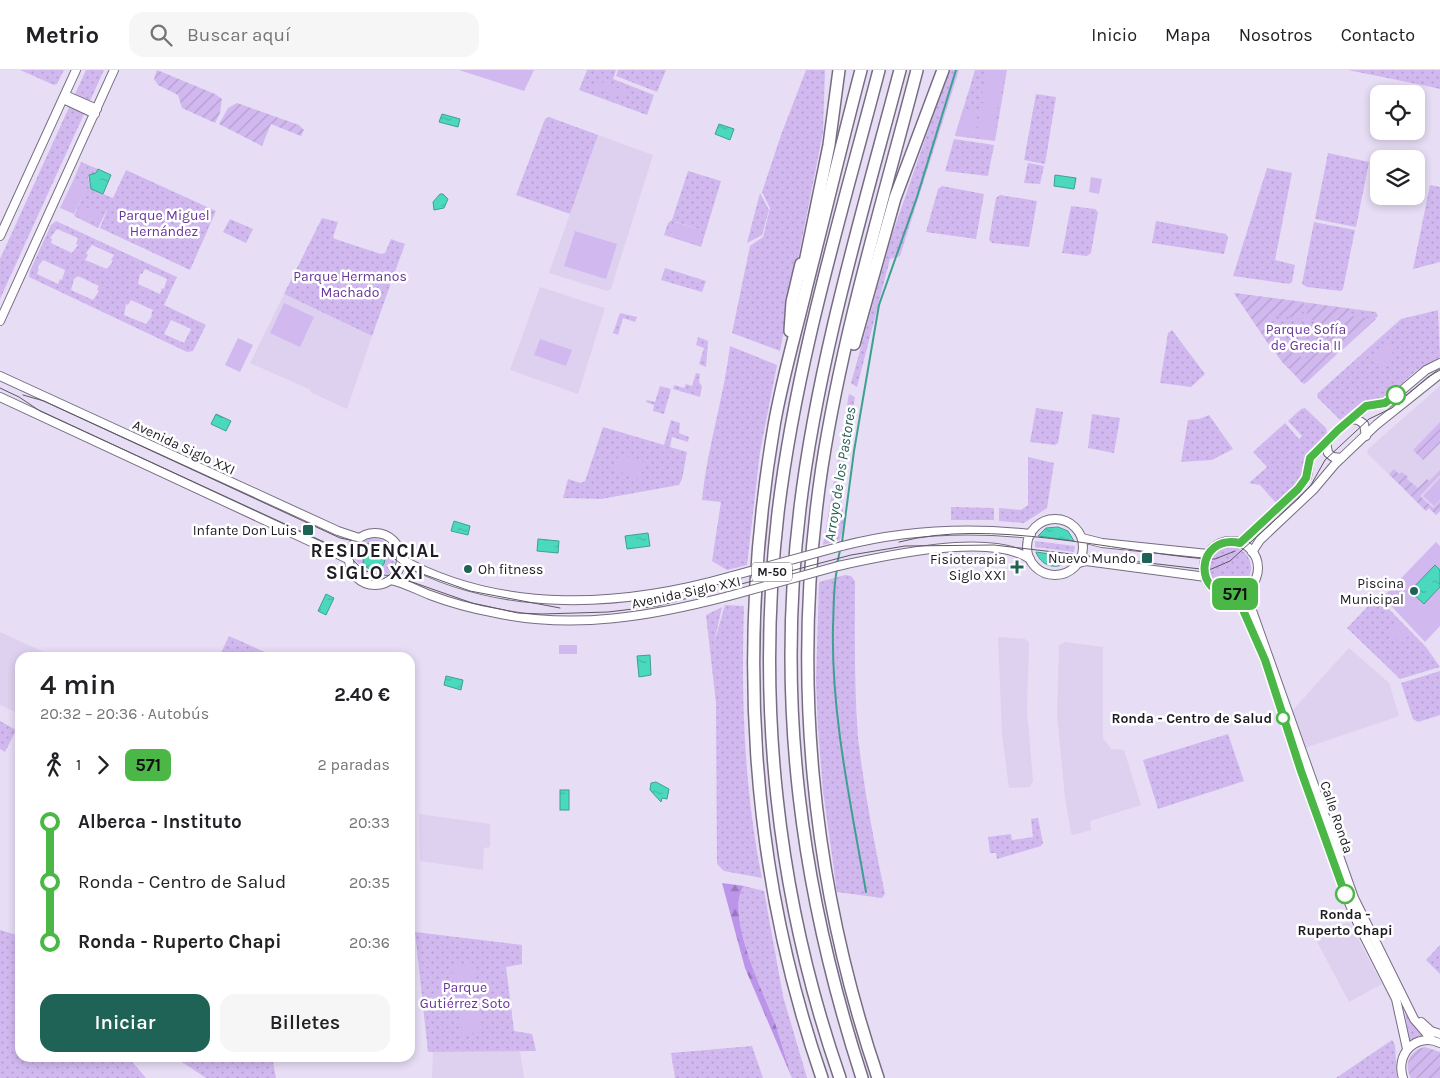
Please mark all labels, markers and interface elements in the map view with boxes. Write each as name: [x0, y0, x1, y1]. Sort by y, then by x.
search box: [129, 12, 479, 57]
text: Metrio: [25, 21, 99, 49]
icon: search: [147, 21, 175, 49]
text: Buscar aquí: [187, 24, 291, 46]
text: Inicio: [1091, 24, 1137, 46]
text: Mapa: [1165, 24, 1211, 46]
text: Nosotros: [1239, 24, 1313, 46]
text: Contacto: [1341, 24, 1415, 46]
map controls: [1370, 85, 1425, 205]
button: locate: [1370, 85, 1425, 140]
button: layers: [1370, 150, 1425, 205]
park label: Parque Miguel Hernández: [118, 207, 210, 240]
park label: Parque Hermanos Machado: [293, 268, 407, 301]
park label: Parque Sofía de Grecia II: [1266, 321, 1346, 354]
unlabelled marker: [1386, 385, 1406, 405]
water label: Arroyo de los Pastores: [820, 405, 860, 543]
street label: Avenida Siglo XXI: [130, 416, 238, 479]
place label: Infante Don Luis: [193, 522, 297, 539]
marker: Infante Don Luis: [301, 523, 315, 537]
district label: RESIDENCIAL SIGLO XXI: [310, 540, 440, 584]
place label: Nuevo Mundo: [1048, 550, 1136, 567]
place label: Fisioterapia Siglo XXI: [930, 551, 1006, 584]
marker: Nuevo Mundo: [1140, 551, 1154, 565]
marker: Fisioterapia Siglo XXI: [1010, 560, 1024, 574]
place label: Oh fitness: [478, 561, 543, 578]
road number: M-50: [752, 562, 792, 582]
marker: Oh fitness: [462, 563, 474, 575]
street label: Avenida Siglo XXI: [630, 573, 742, 612]
place label: Piscina Municipal: [1340, 575, 1404, 608]
line badge: 571: [1206, 578, 1264, 610]
text: 571: [1222, 583, 1248, 605]
marker: Piscina Municipal: [1408, 585, 1420, 597]
text: 4 min: [40, 668, 116, 701]
text: 2.40 €: [334, 684, 390, 706]
text: 20:32 – 20:36 · Autobús: [40, 704, 209, 723]
place label: Ronda - Centro de Salud: [1111, 710, 1272, 727]
marker: Ronda - Centro de Salud: [1276, 711, 1290, 725]
icon: walk: [40, 751, 68, 779]
icon: forward: [89, 751, 117, 779]
text: 571: [135, 754, 161, 776]
text: 1: [76, 755, 81, 774]
text: 2 paradas: [317, 755, 390, 774]
street label: Calle Ronda: [1316, 779, 1357, 856]
text: Alberca - Instituto: [78, 811, 242, 833]
text: 20:33: [349, 813, 390, 832]
text: Ronda - Centro de Salud: [78, 871, 286, 893]
text: 20:35: [349, 873, 390, 892]
marker: Ronda - Ruperto Chapi: [1335, 884, 1355, 904]
place label: Ronda - Ruperto Chapi: [1297, 906, 1393, 939]
text: Ronda - Ruperto Chapi: [78, 931, 281, 953]
text: 20:36: [349, 933, 390, 952]
park label: Parque Gutiérrez Soto: [420, 979, 510, 1012]
button: Iniciar: [40, 994, 210, 1052]
button: Billetes: [220, 994, 390, 1052]

